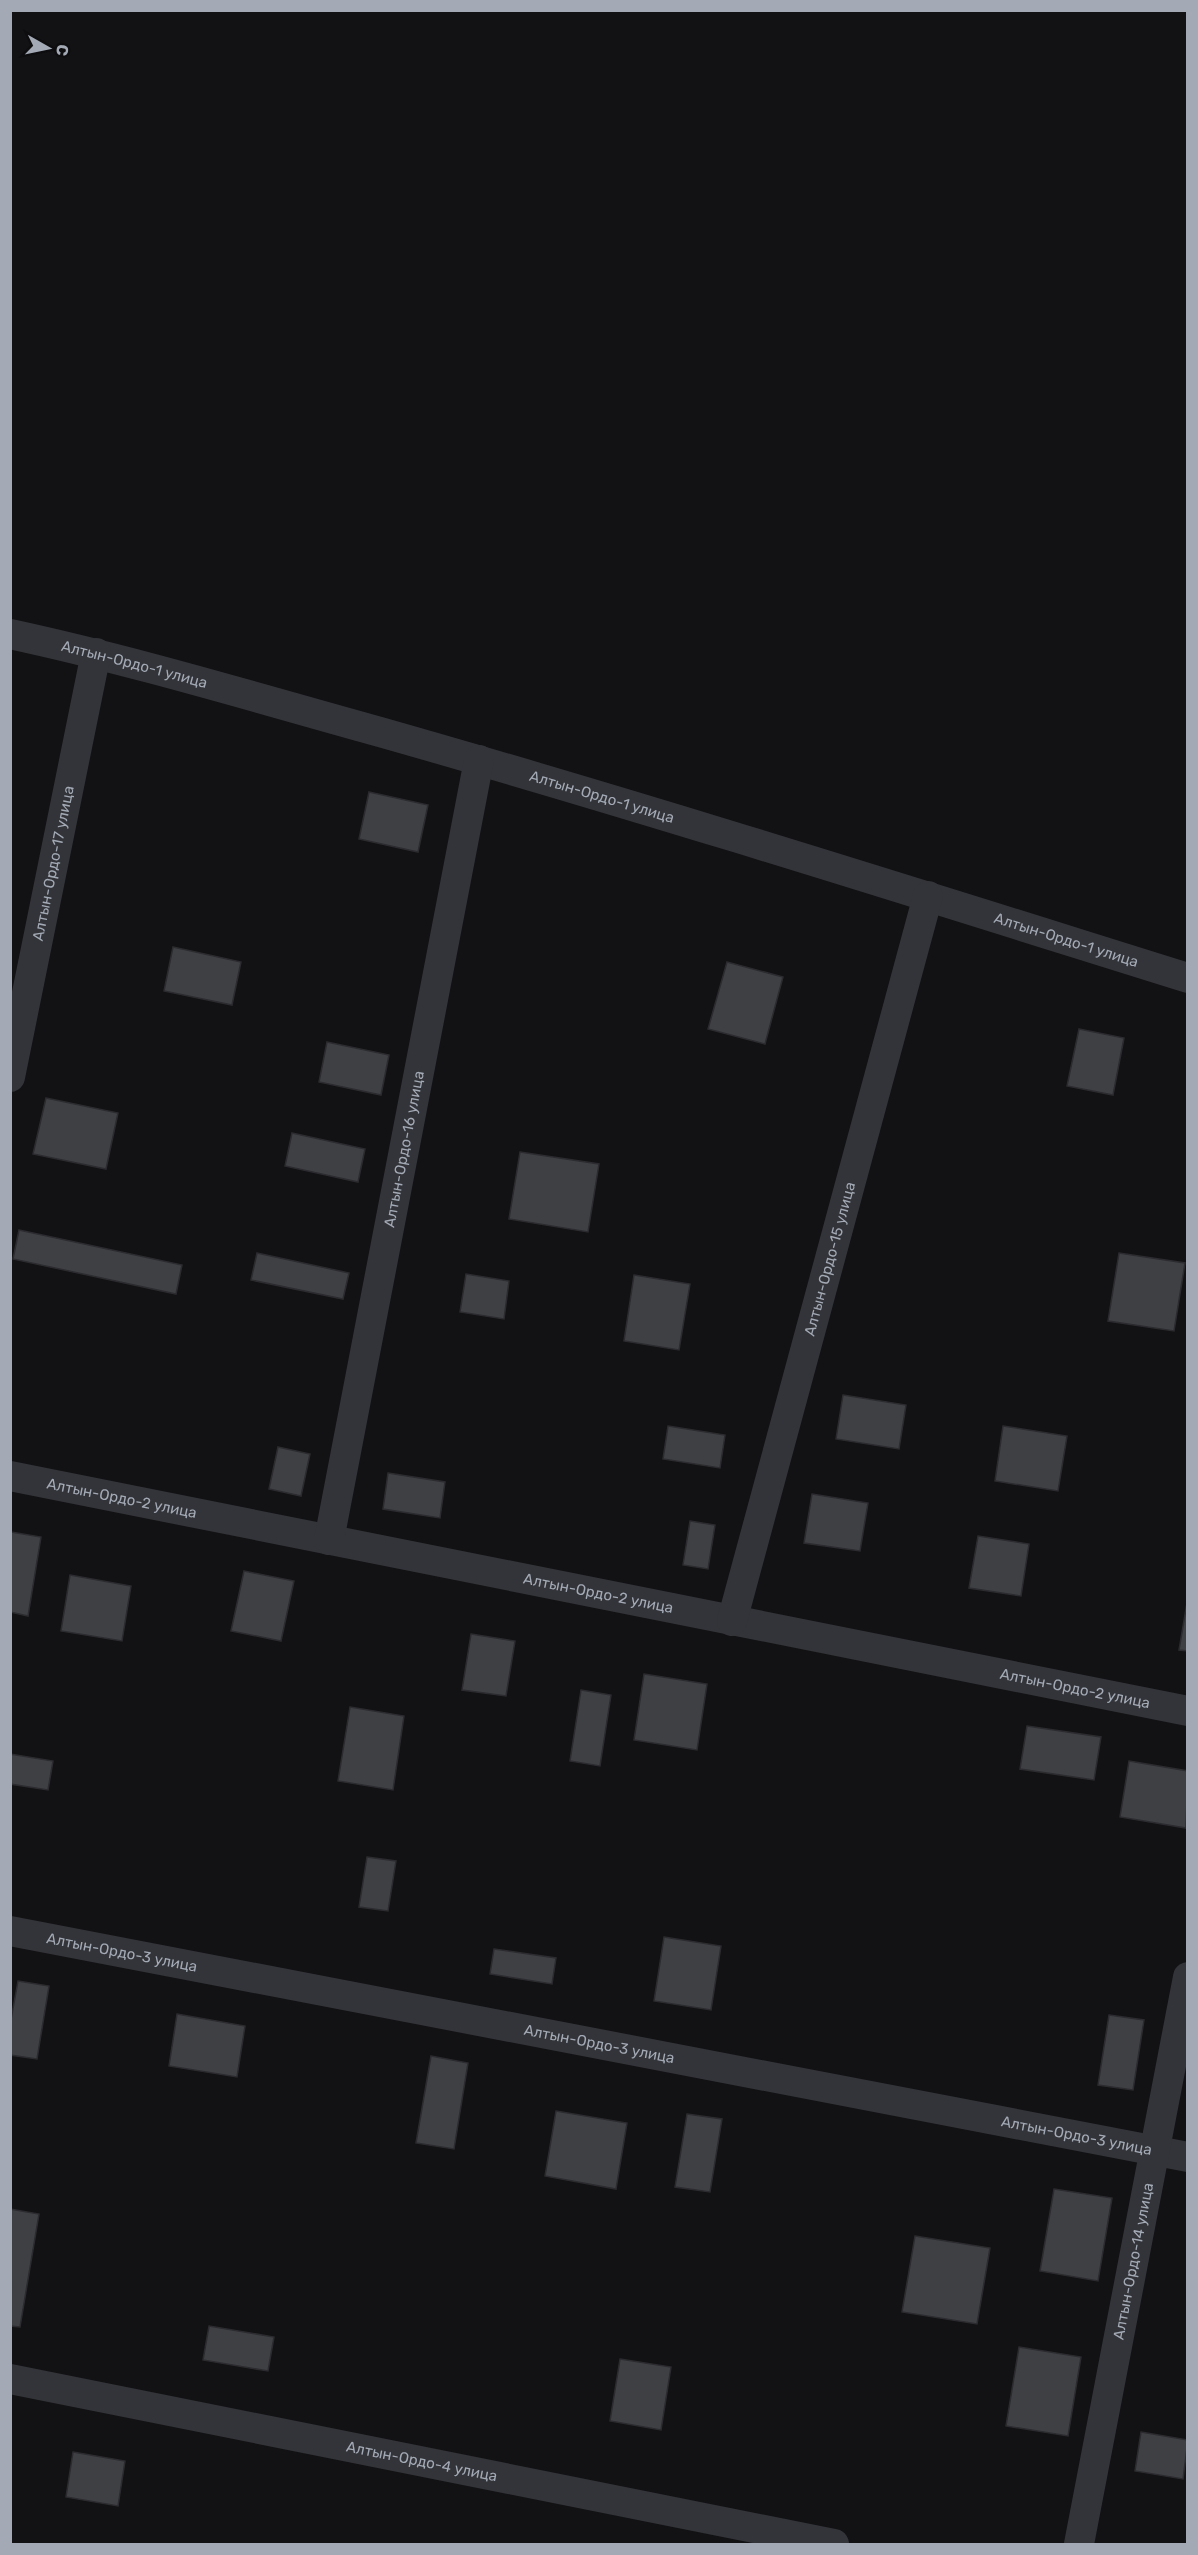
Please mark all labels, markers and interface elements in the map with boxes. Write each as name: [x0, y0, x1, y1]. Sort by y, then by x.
north arrow: [18, 18, 78, 78]
text: С: [52, 43, 73, 57]
street label: Алтын-Ордо-1 улица: [59, 637, 209, 692]
street label: Алтын-Ордо-1 улица: [527, 767, 676, 827]
street label: Алтын-Ордо-17 улица: [29, 784, 78, 943]
street label: Алтын-Ордо-1 улица: [992, 909, 1141, 971]
street label: Алтын-Ордо-16 улица: [380, 1069, 428, 1229]
street label: Алтын-Ордо-15 улица: [800, 1180, 859, 1338]
street label: Алтын-Ордо-2 улица: [45, 1475, 198, 1522]
street label: Алтын-Ордо-2 улица: [522, 1570, 675, 1617]
street label: Алтын-Ордо-2 улица: [998, 1665, 1152, 1712]
street label: Алтын-Ордо-3 улица: [45, 1929, 199, 1976]
street label: Алтын-Ордо-3 улица: [522, 2021, 676, 2067]
street label: Алтын-Ордо-3 улица: [1000, 2112, 1153, 2159]
street label: Алтын-Ордо-14 улица: [1109, 2181, 1157, 2341]
street label: Алтын-Ордо-4 улица: [345, 2438, 499, 2485]

